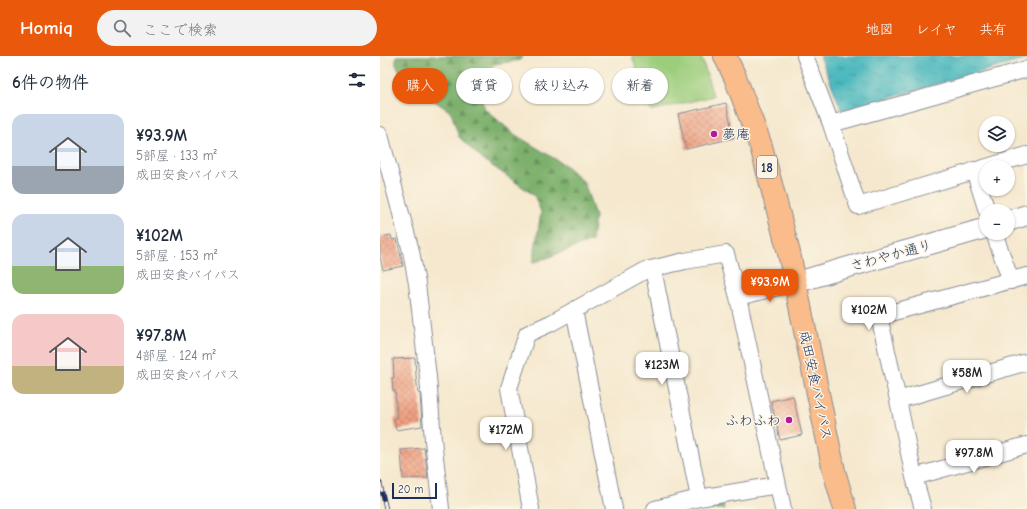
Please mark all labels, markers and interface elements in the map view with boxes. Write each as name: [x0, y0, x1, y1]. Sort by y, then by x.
search box: [97, 10, 377, 46]
text: Homiq: [20, 17, 73, 39]
icon: search: [111, 17, 133, 39]
text: ここで検索: [143, 21, 218, 39]
text: 地図: [866, 21, 894, 38]
text: レイヤ: [916, 21, 957, 38]
text: 共有: [979, 21, 1007, 38]
chip: 購入: [392, 68, 448, 104]
chip: 賃貸: [456, 68, 512, 104]
chip: 絞り込み: [520, 68, 604, 104]
chip: 新着: [612, 68, 668, 104]
icon: filters: [346, 69, 368, 91]
text: 6件の物件: [12, 73, 89, 92]
map controls: [979, 116, 1015, 240]
button: layers: [979, 116, 1015, 152]
text: ¥93.9M: [136, 126, 187, 145]
place label: 夢庵: [722, 126, 750, 143]
marker: 夢庵: [709, 129, 719, 139]
icon: home: [44, 130, 92, 178]
text: 5部屋 · 133 m²: [136, 148, 217, 163]
road number: 18: [757, 156, 777, 178]
button: +: [979, 160, 1015, 196]
text: 成田安食バイパス: [136, 167, 240, 182]
button: −: [979, 204, 1015, 240]
text: ¥102M: [136, 226, 183, 245]
icon: home: [44, 230, 92, 278]
street label: さわやか通り: [848, 236, 934, 275]
text: 5部屋 · 153 m²: [136, 248, 217, 263]
text: 成田安食バイパス: [136, 267, 240, 282]
pin: ¥93.9M: [737, 269, 803, 303]
text: ¥93.9M: [750, 274, 790, 289]
pin: ¥102M: [841, 297, 897, 331]
text: ¥102M: [851, 302, 887, 317]
text: ¥97.8M: [136, 326, 186, 345]
street label: 成田安食バイパス: [796, 329, 835, 442]
icon: home: [44, 330, 92, 378]
text: 4部屋 · 124 m²: [136, 348, 216, 363]
pin: ¥123M: [634, 352, 690, 386]
text: ¥123M: [645, 357, 679, 372]
pin: ¥58M: [943, 360, 991, 394]
text: ¥58M: [952, 365, 982, 380]
text: 成田安食バイパス: [136, 367, 240, 382]
place label: ふわふわ: [725, 412, 781, 429]
marker: ふわふわ: [784, 415, 794, 425]
pin: ¥172M: [478, 417, 534, 451]
text: ¥172M: [489, 422, 523, 437]
pin: ¥97.8M: [941, 440, 1007, 474]
text: ¥97.8M: [955, 445, 993, 460]
scale bar: [392, 481, 437, 500]
text: 20 m: [398, 483, 423, 496]

